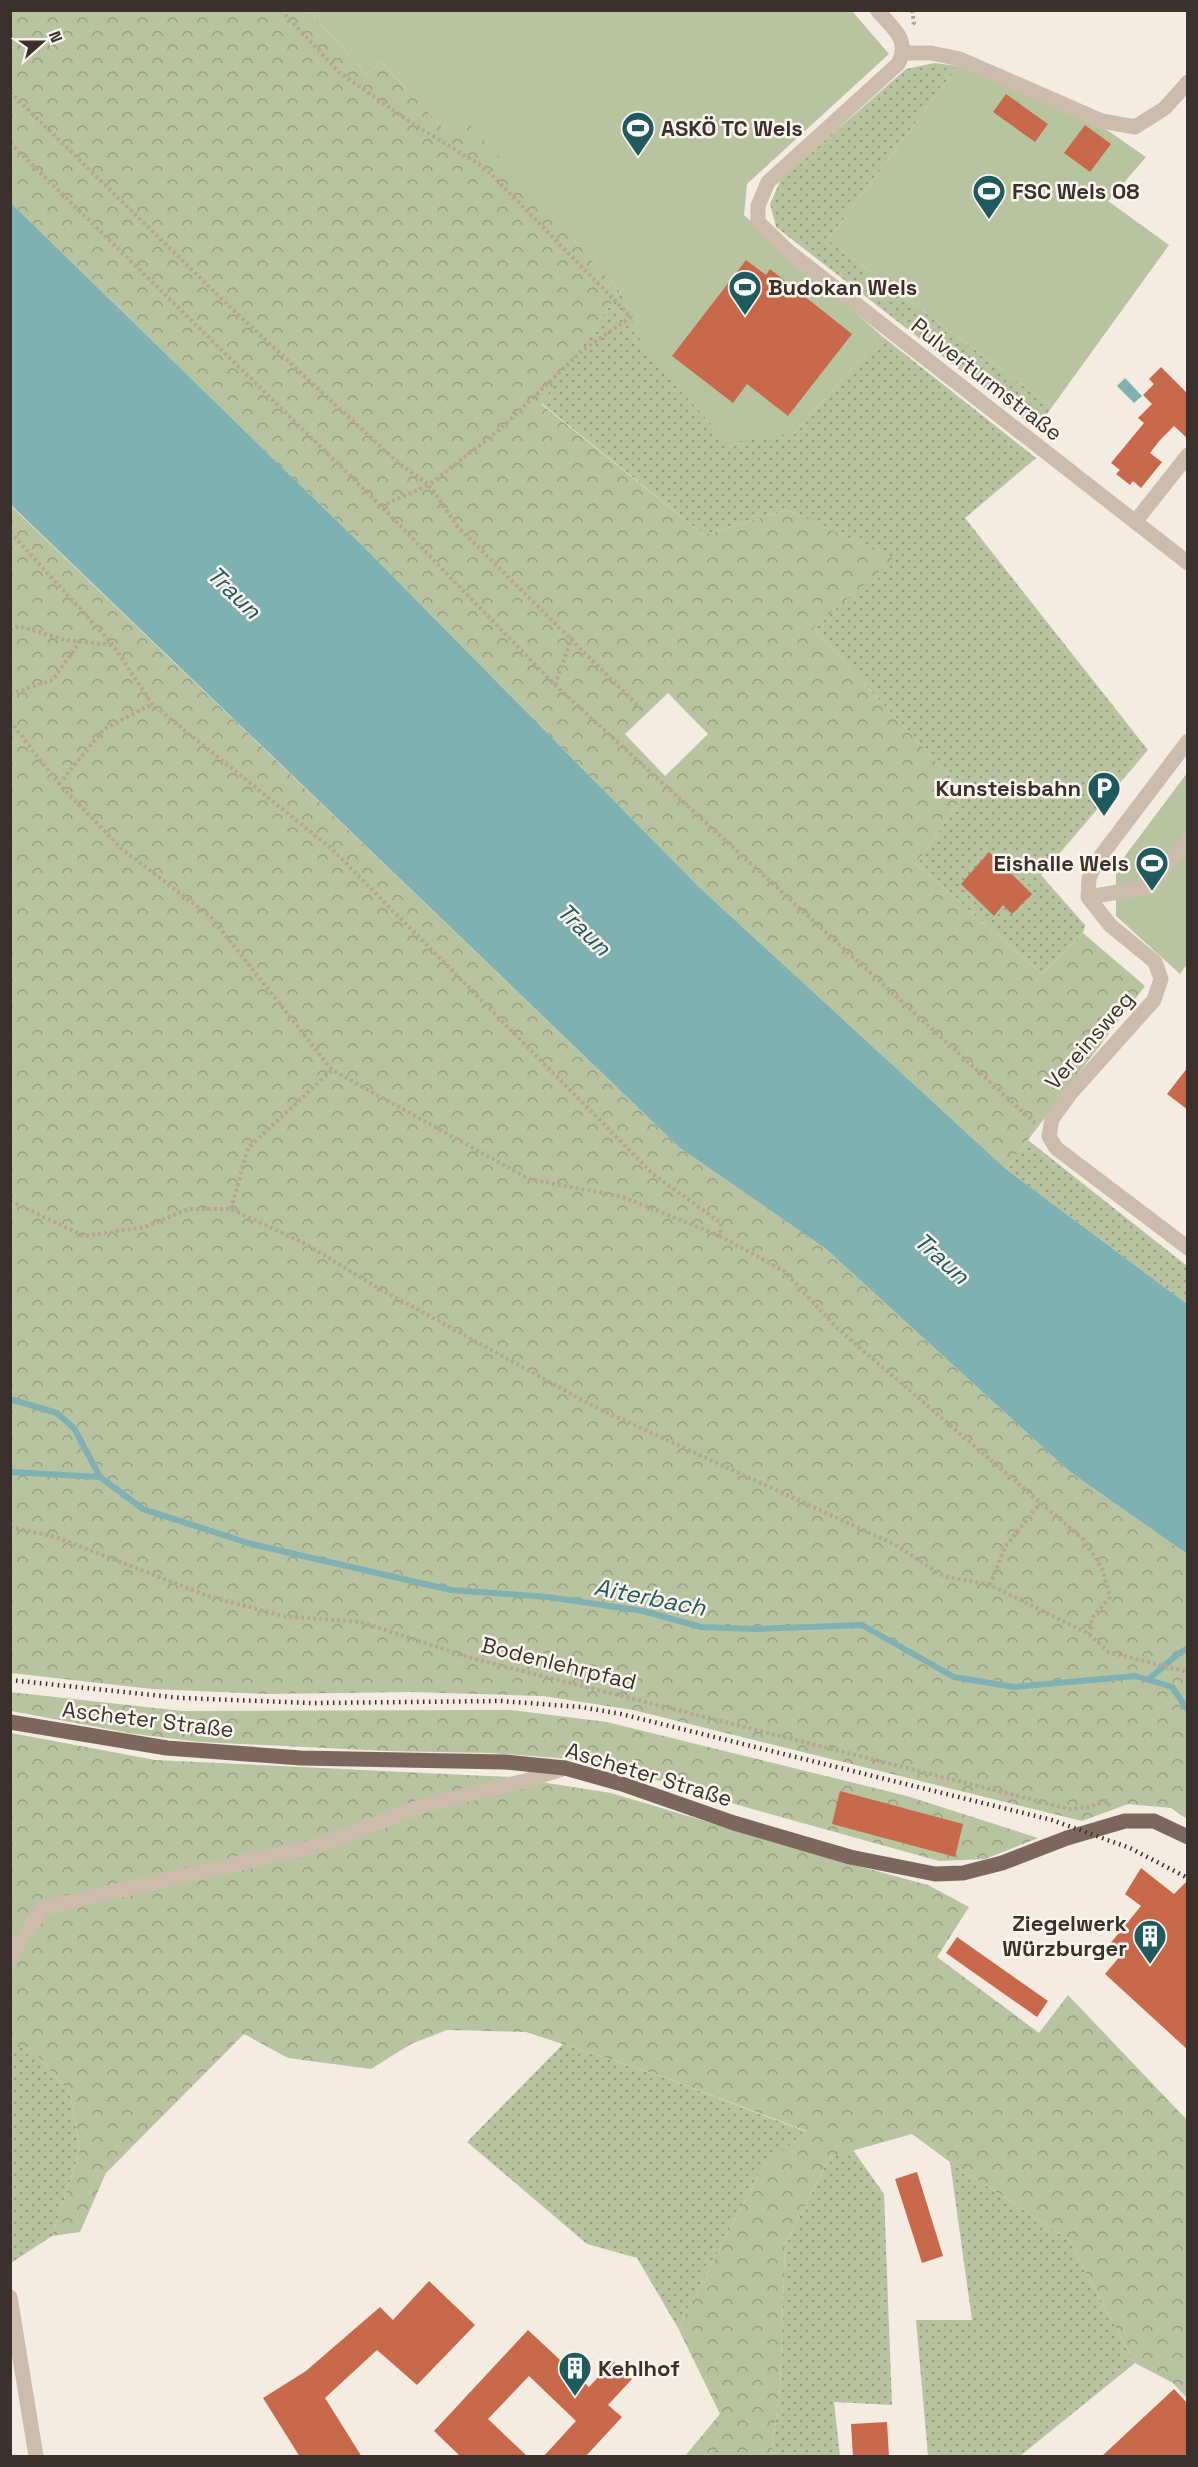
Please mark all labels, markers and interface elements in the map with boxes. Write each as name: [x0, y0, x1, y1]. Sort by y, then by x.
north arrow: [12, 12, 72, 72]
text: N: [44, 28, 67, 46]
sports icon: ASKÖ TC Wels: [620, 110, 656, 157]
place label: ASKÖ TC Wels: [661, 114, 803, 142]
sports icon: FSC Wels 08: [971, 173, 1007, 220]
place label: FSC Wels 08: [1012, 177, 1139, 205]
sports icon: Budokan Wels: [727, 269, 763, 316]
place label: Budokan Wels: [768, 273, 917, 301]
street label: Pulverturmstraße: [906, 311, 1068, 447]
water label: Traun: [200, 559, 269, 626]
parking icon: Kunsteisbahn: [1086, 770, 1122, 817]
place label: Kunsteisbahn: [936, 774, 1081, 802]
sports icon: Eishalle Wels: [1134, 845, 1170, 892]
place label: Eishalle Wels: [994, 849, 1129, 877]
water label: Traun: [550, 896, 619, 963]
street label: Vereinsweg: [1039, 985, 1139, 1095]
water label: Traun: [908, 1225, 977, 1292]
water label: Aiterbach: [592, 1571, 710, 1623]
street label: Bodenlehrpfad: [479, 1630, 639, 1696]
street label: Ascheter Straße: [61, 1695, 235, 1743]
street label: Ascheter Straße: [562, 1735, 736, 1813]
place label: Ziegelwerk Würzburger: [1002, 1909, 1128, 1962]
building icon: Ziegelwerk Würzburger: [1132, 1918, 1168, 1965]
building icon: Kehlhof: [557, 2350, 593, 2397]
place label: Kehlhof: [598, 2354, 680, 2382]

